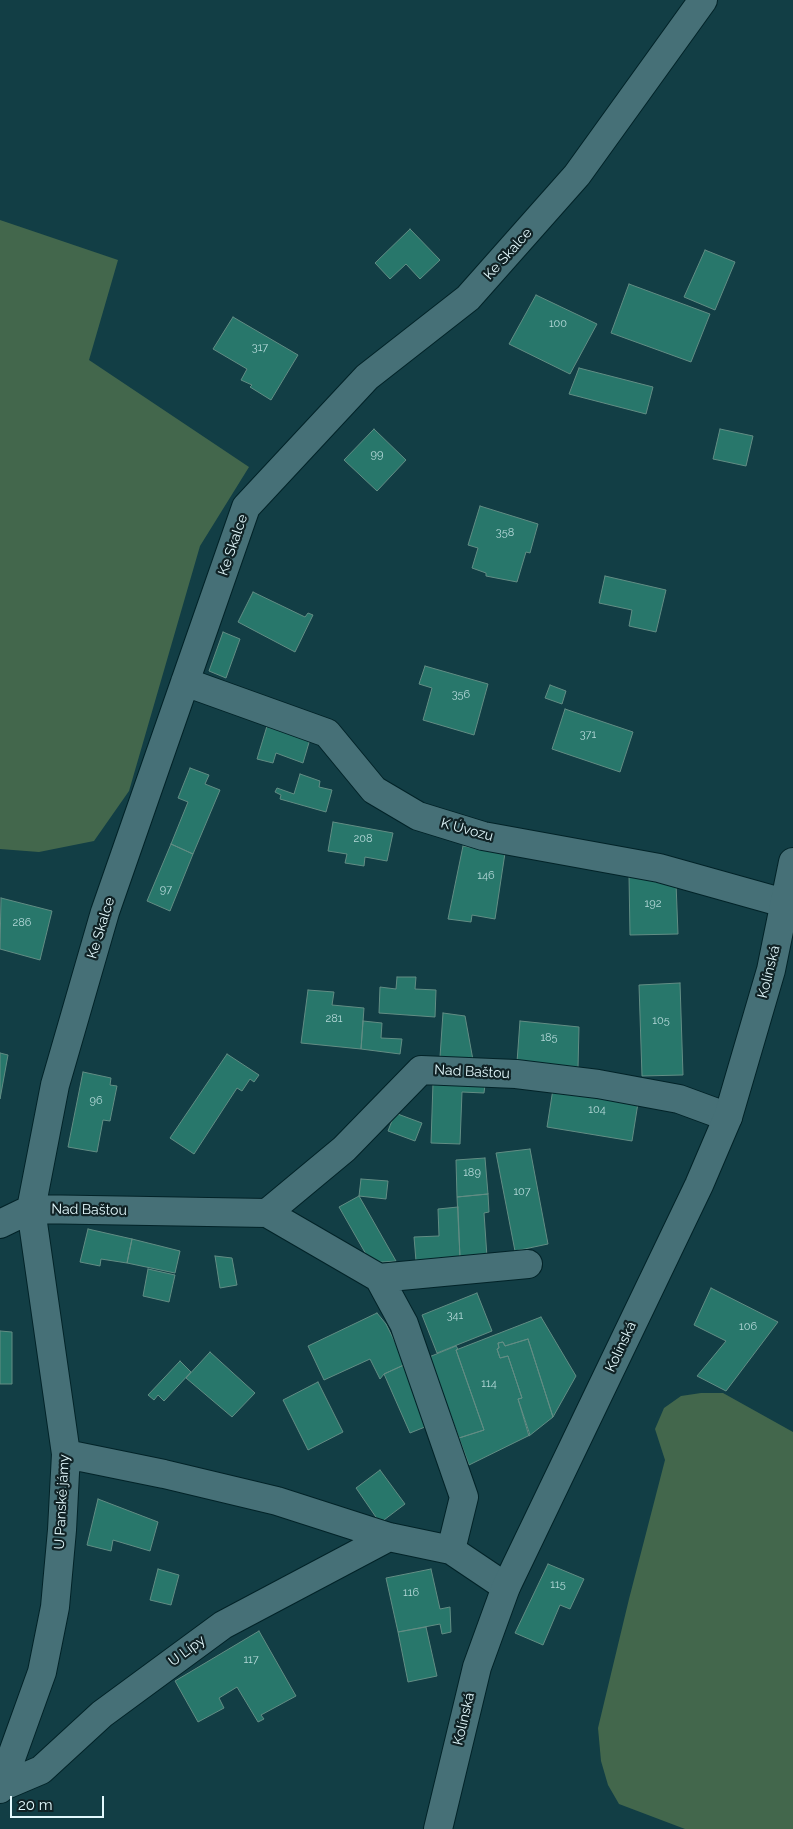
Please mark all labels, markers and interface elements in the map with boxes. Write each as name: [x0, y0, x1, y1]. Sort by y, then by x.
street label: Ke Skalce: [481, 225, 535, 283]
house number: 100: [549, 317, 567, 331]
house number: 317: [252, 341, 268, 355]
house number: 99: [371, 448, 383, 462]
street label: Ke Skalce: [215, 512, 251, 578]
house number: 358: [496, 526, 514, 540]
house number: 356: [452, 688, 470, 702]
house number: 371: [580, 728, 596, 742]
street label: K Úvozu: [439, 815, 495, 845]
house number: 208: [354, 832, 372, 846]
house number: 146: [477, 869, 495, 883]
house number: 97: [160, 883, 172, 897]
street label: Ke Skalce: [84, 895, 118, 961]
house number: 192: [645, 897, 661, 911]
house number: 286: [13, 916, 31, 930]
street label: Kolínská: [754, 944, 784, 1000]
house number: 281: [326, 1012, 342, 1026]
house number: 105: [652, 1014, 670, 1028]
house number: 185: [540, 1031, 558, 1045]
street label: Nad Baštou: [434, 1062, 510, 1082]
house number: 96: [89, 1094, 103, 1108]
house number: 104: [588, 1103, 606, 1117]
house number: 189: [463, 1166, 481, 1180]
house number: 107: [513, 1185, 531, 1199]
street label: Nad Baštou: [51, 1201, 127, 1219]
house number: 341: [447, 1309, 463, 1323]
street label: Kolínská: [602, 1319, 640, 1375]
house number: 106: [739, 1320, 757, 1334]
house number: 114: [481, 1377, 497, 1391]
street label: U Panské jámy: [51, 1454, 73, 1550]
house number: 115: [550, 1578, 566, 1592]
house number: 116: [403, 1586, 419, 1600]
street label: U Lípy: [165, 1632, 209, 1670]
house number: 117: [243, 1653, 259, 1667]
street label: Kolínská: [450, 1691, 478, 1747]
scale bar: [12, 1786, 106, 1818]
text: 20 m: [18, 1796, 53, 1814]

